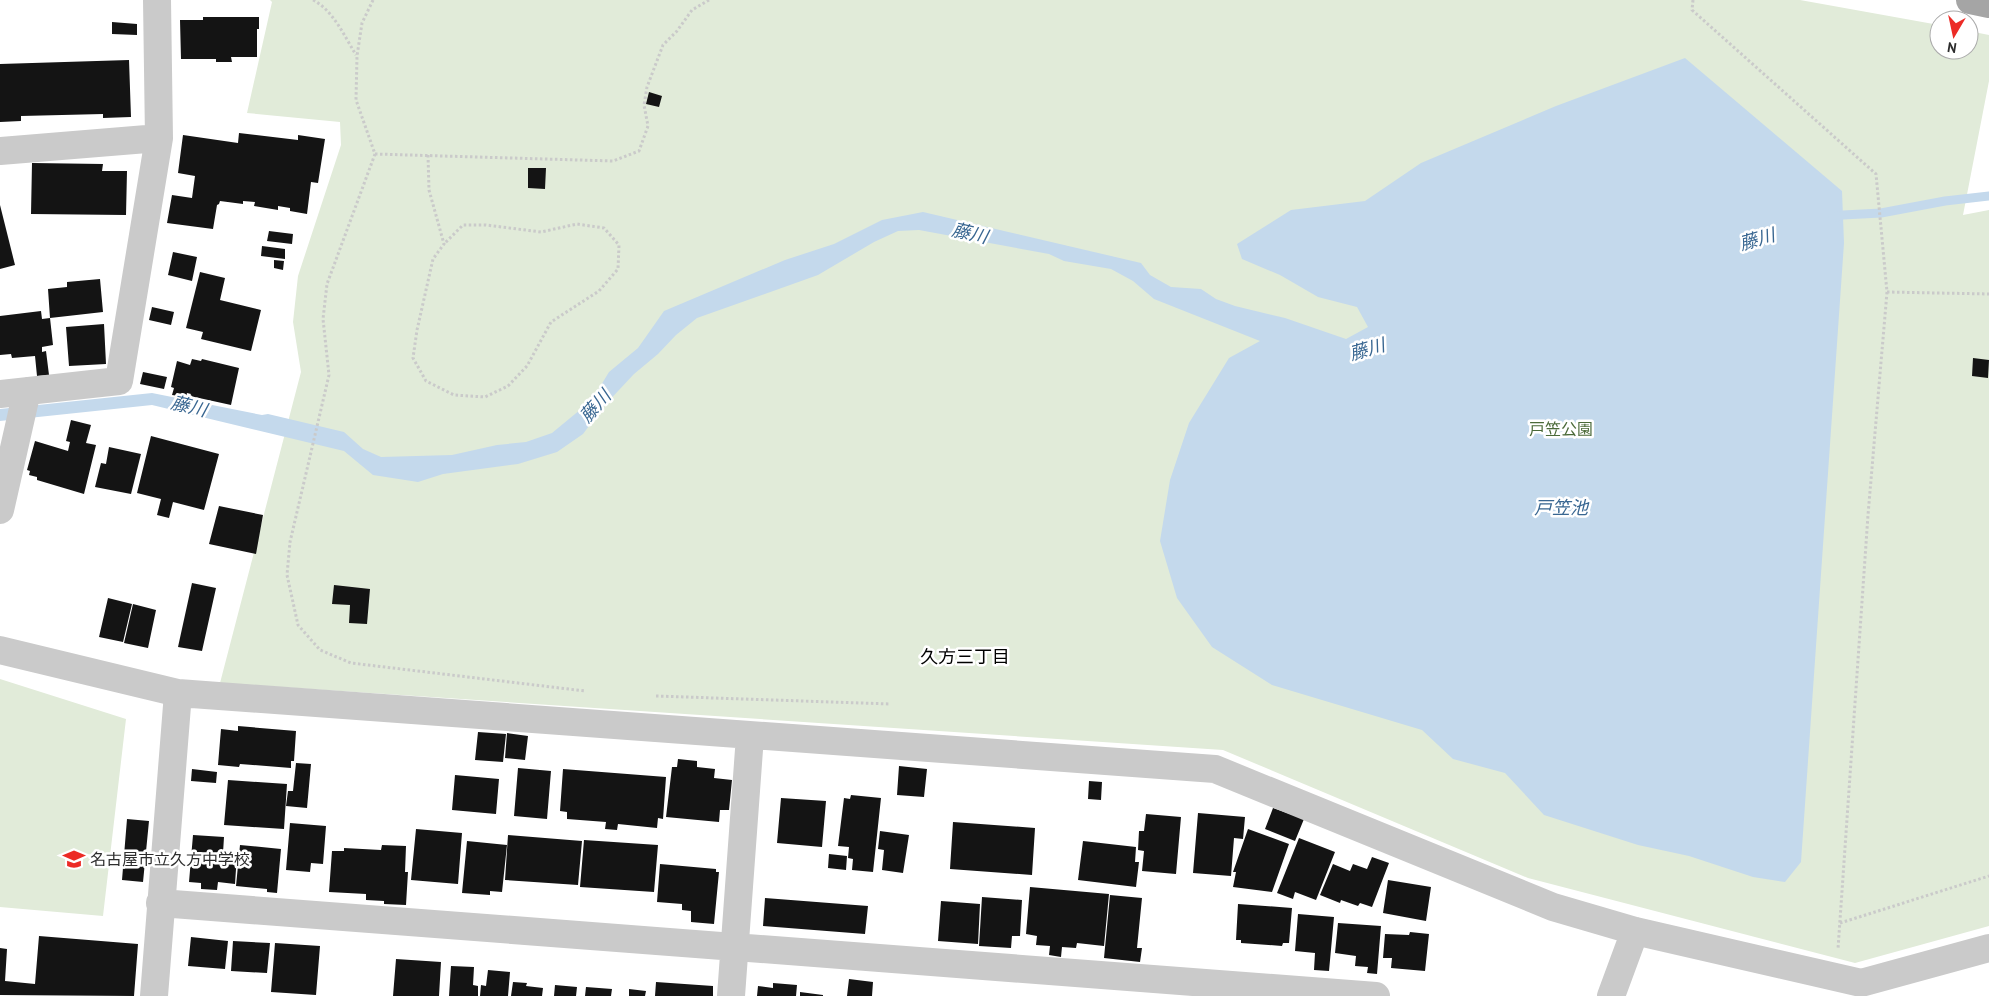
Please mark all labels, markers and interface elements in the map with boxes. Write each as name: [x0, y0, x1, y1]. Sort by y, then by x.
north arrow: [1929, 10, 1979, 60]
text: N: [1946, 38, 1958, 57]
water label: 藤川: [950, 218, 992, 249]
water label: 藤川: [1737, 222, 1779, 255]
water label: 藤川: [1347, 332, 1389, 365]
water label: 藤川: [574, 383, 617, 427]
water label: 藤川: [169, 390, 211, 422]
park label: 戸笠公園: [1529, 419, 1593, 439]
water label: 戸笠池: [1534, 496, 1590, 519]
district label: 久方三丁目: [920, 645, 1010, 668]
school or university icon: 名古屋市立久方中学校: [61, 846, 87, 872]
place label: 名古屋市立久方中学校: [90, 849, 250, 869]

